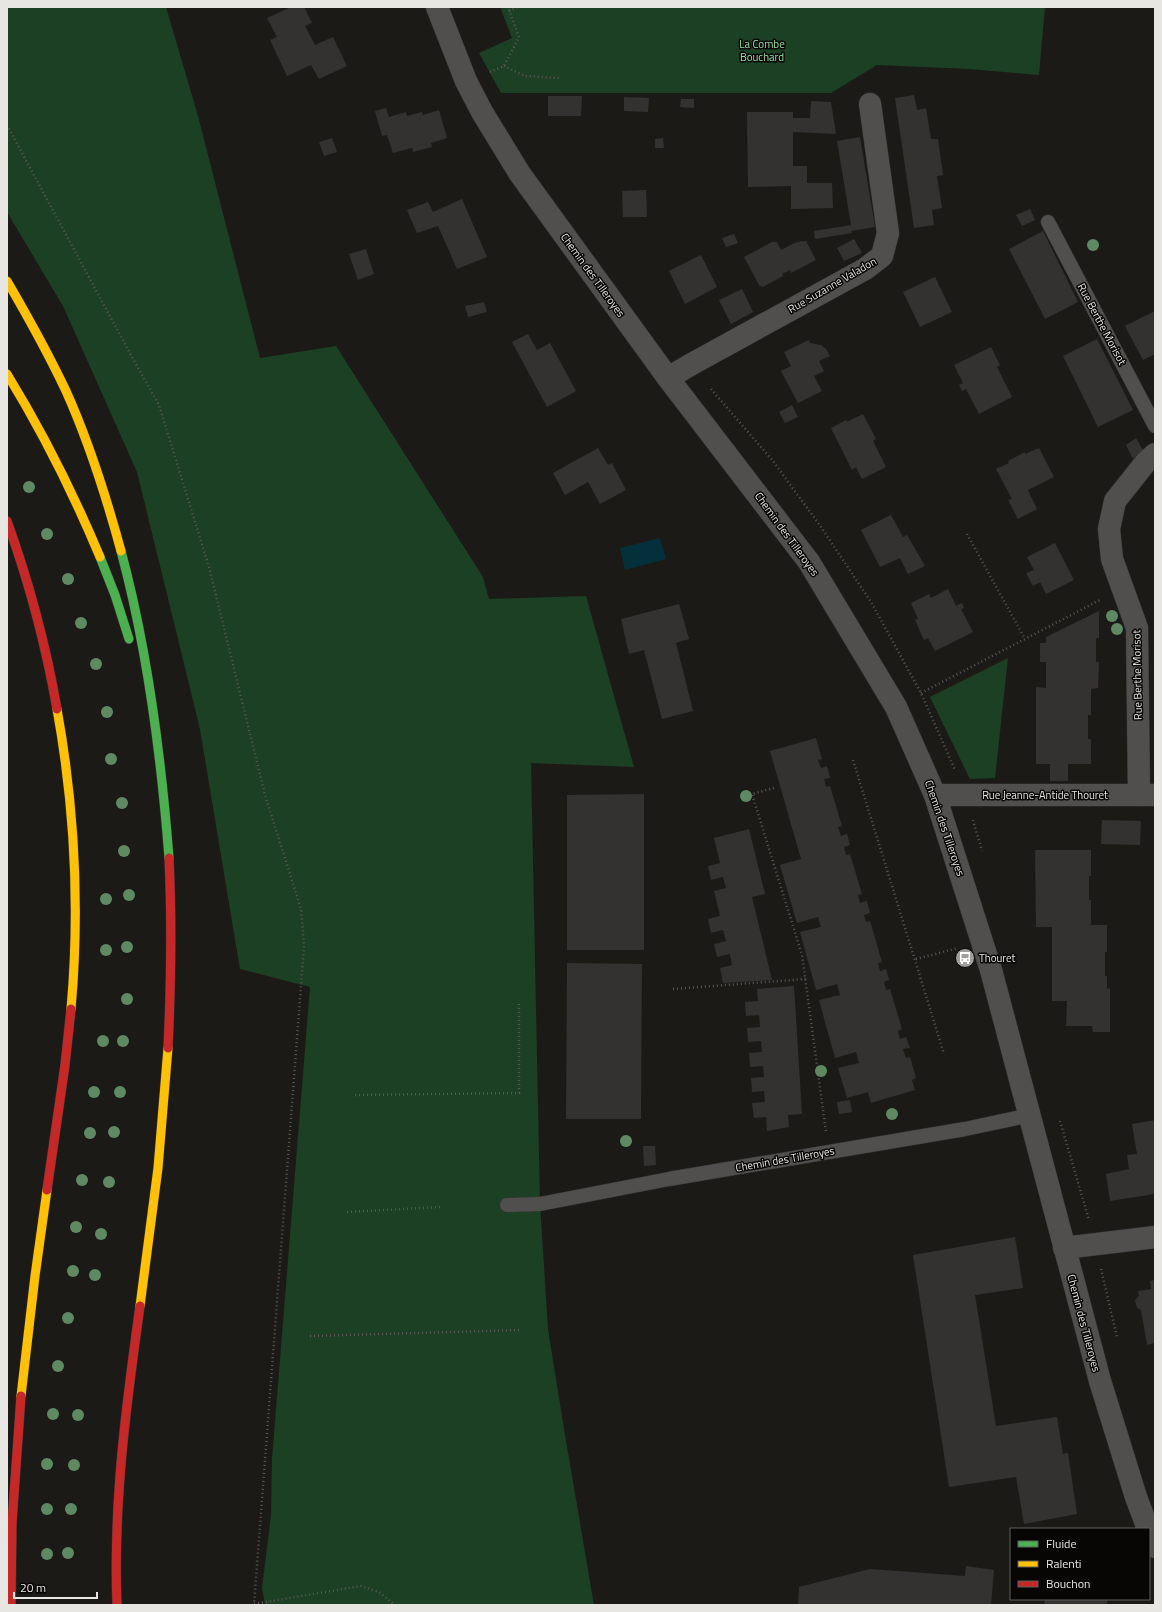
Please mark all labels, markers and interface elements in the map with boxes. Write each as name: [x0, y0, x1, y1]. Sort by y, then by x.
park label: La Combe Bouchard: [739, 36, 785, 65]
street label: Chemin des Tilleroyes: [557, 230, 629, 320]
street label: Rue Suzanne Valadon: [785, 253, 879, 317]
street label: Rue Berthe Morisot: [1074, 280, 1130, 368]
street label: Chemin des Tilleroyes: [751, 489, 823, 579]
street label: Rue Berthe Morisot: [1128, 630, 1146, 720]
street label: Chemin des Tilleroyes: [921, 778, 969, 878]
street label: Rue Jeanne-Antide Thouret: [982, 787, 1108, 803]
bus stop icon: Thouret: [954, 947, 976, 969]
place label: Thouret: [979, 950, 1016, 966]
street label: Chemin des Tilleroyes: [734, 1142, 836, 1176]
street label: Chemin des Tilleroyes: [1063, 1272, 1105, 1374]
legend: [1010, 1528, 1150, 1600]
text: Fluide: [1046, 1534, 1077, 1553]
text: Ralenti: [1046, 1554, 1081, 1573]
scale bar: [14, 1574, 97, 1600]
text: Bouchon: [1046, 1574, 1091, 1593]
text: 20 m: [20, 1578, 46, 1597]

